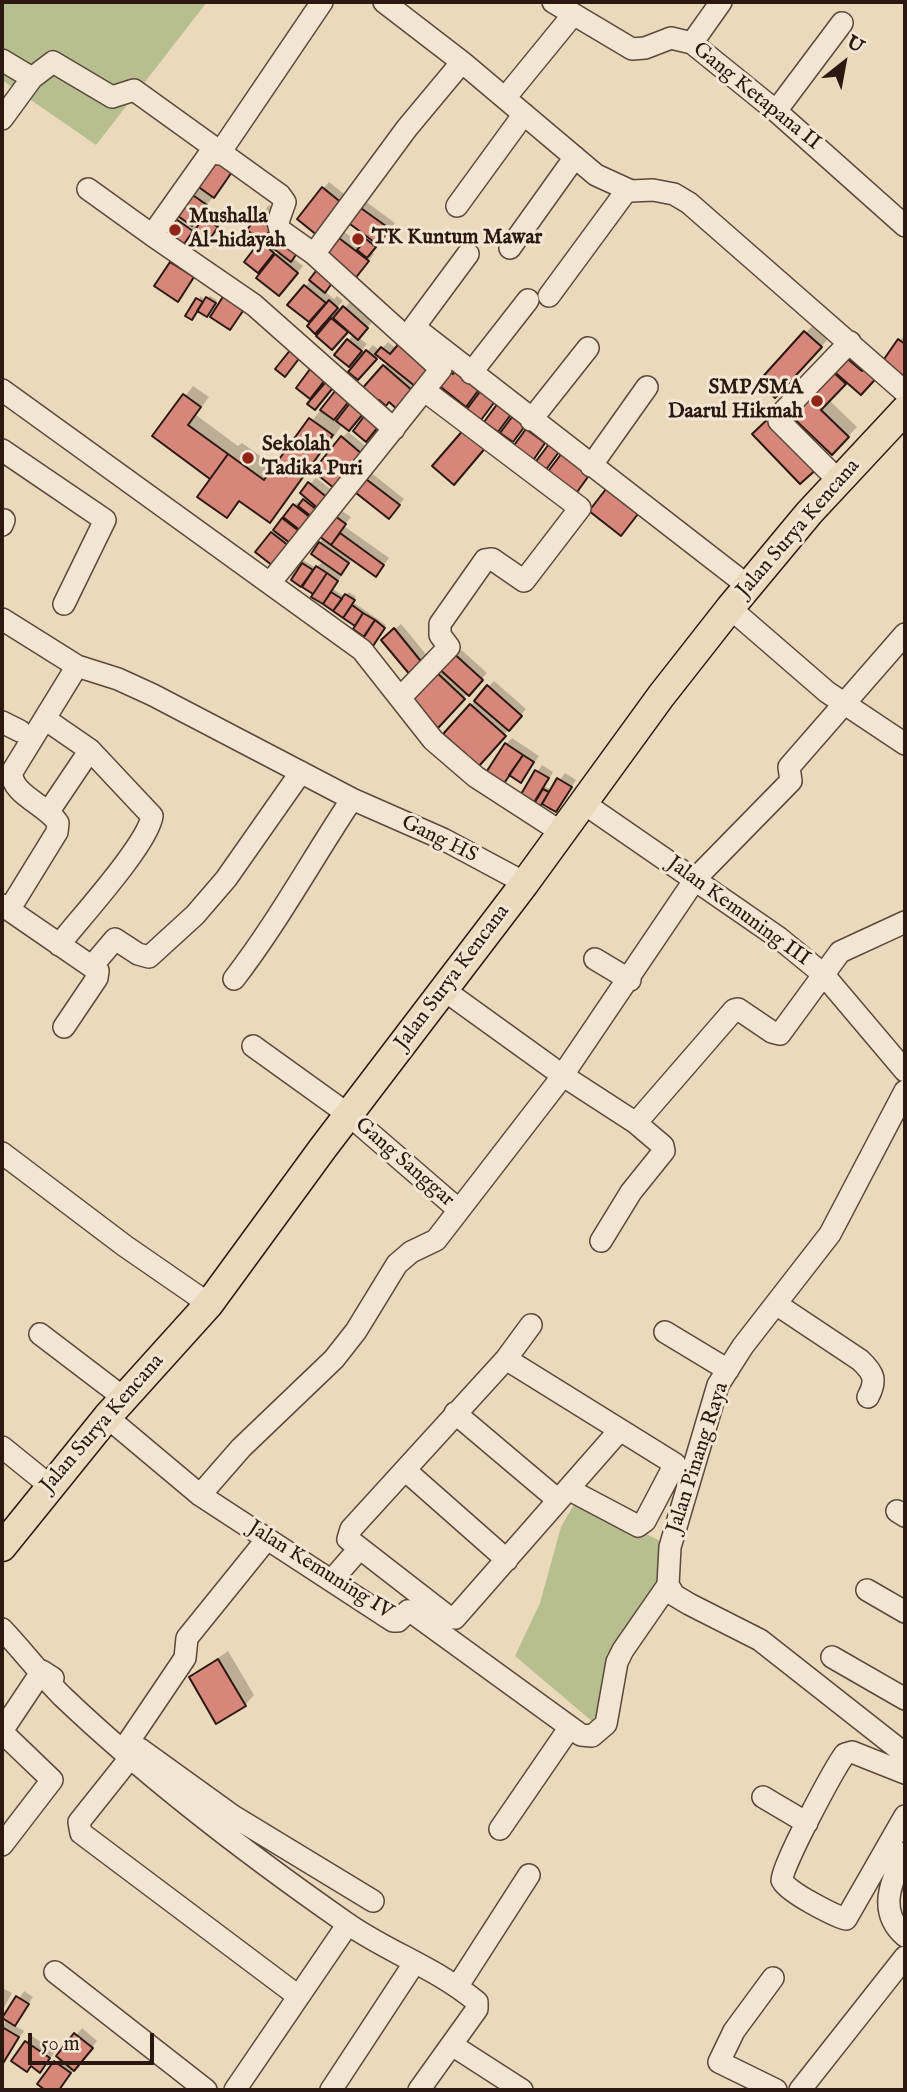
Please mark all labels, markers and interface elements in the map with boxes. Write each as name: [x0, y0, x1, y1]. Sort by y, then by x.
north arrow: [809, 28, 879, 98]
text: U: [842, 31, 868, 59]
street label: Gang Ketapana II: [687, 38, 825, 156]
place label: Mushalla Al-hidayah: [189, 205, 286, 255]
marker: Mushalla Al-hidayah: [167, 222, 183, 238]
place label: TK Kuntum Mawar: [372, 226, 542, 252]
marker: TK Kuntum Mawar: [350, 231, 366, 247]
place label: SMP/SMA Daarul Hikmah: [668, 376, 803, 426]
marker: SMP/SMA Daarul Hikmah: [809, 393, 825, 409]
place label: Sekolah Tadika Puri: [262, 433, 363, 483]
marker: Sekolah Tadika Puri: [240, 450, 256, 466]
street label: Jalan Surya Kencana: [732, 455, 866, 603]
street label: Gang HS: [397, 811, 481, 869]
street label: Jalan Kemuning III: [662, 852, 814, 972]
street label: Jalan Surya Kencana: [390, 900, 516, 1056]
street label: Gang Sanggar: [349, 1113, 459, 1213]
street label: Jalan Surya Kencana: [36, 1350, 170, 1498]
street label: Jalan Pinang Raya: [663, 1380, 735, 1536]
street label: Jalan Kemuning IV: [243, 1516, 397, 1626]
scale bar: [32, 2018, 158, 2062]
text: 50 m: [41, 2031, 80, 2058]

